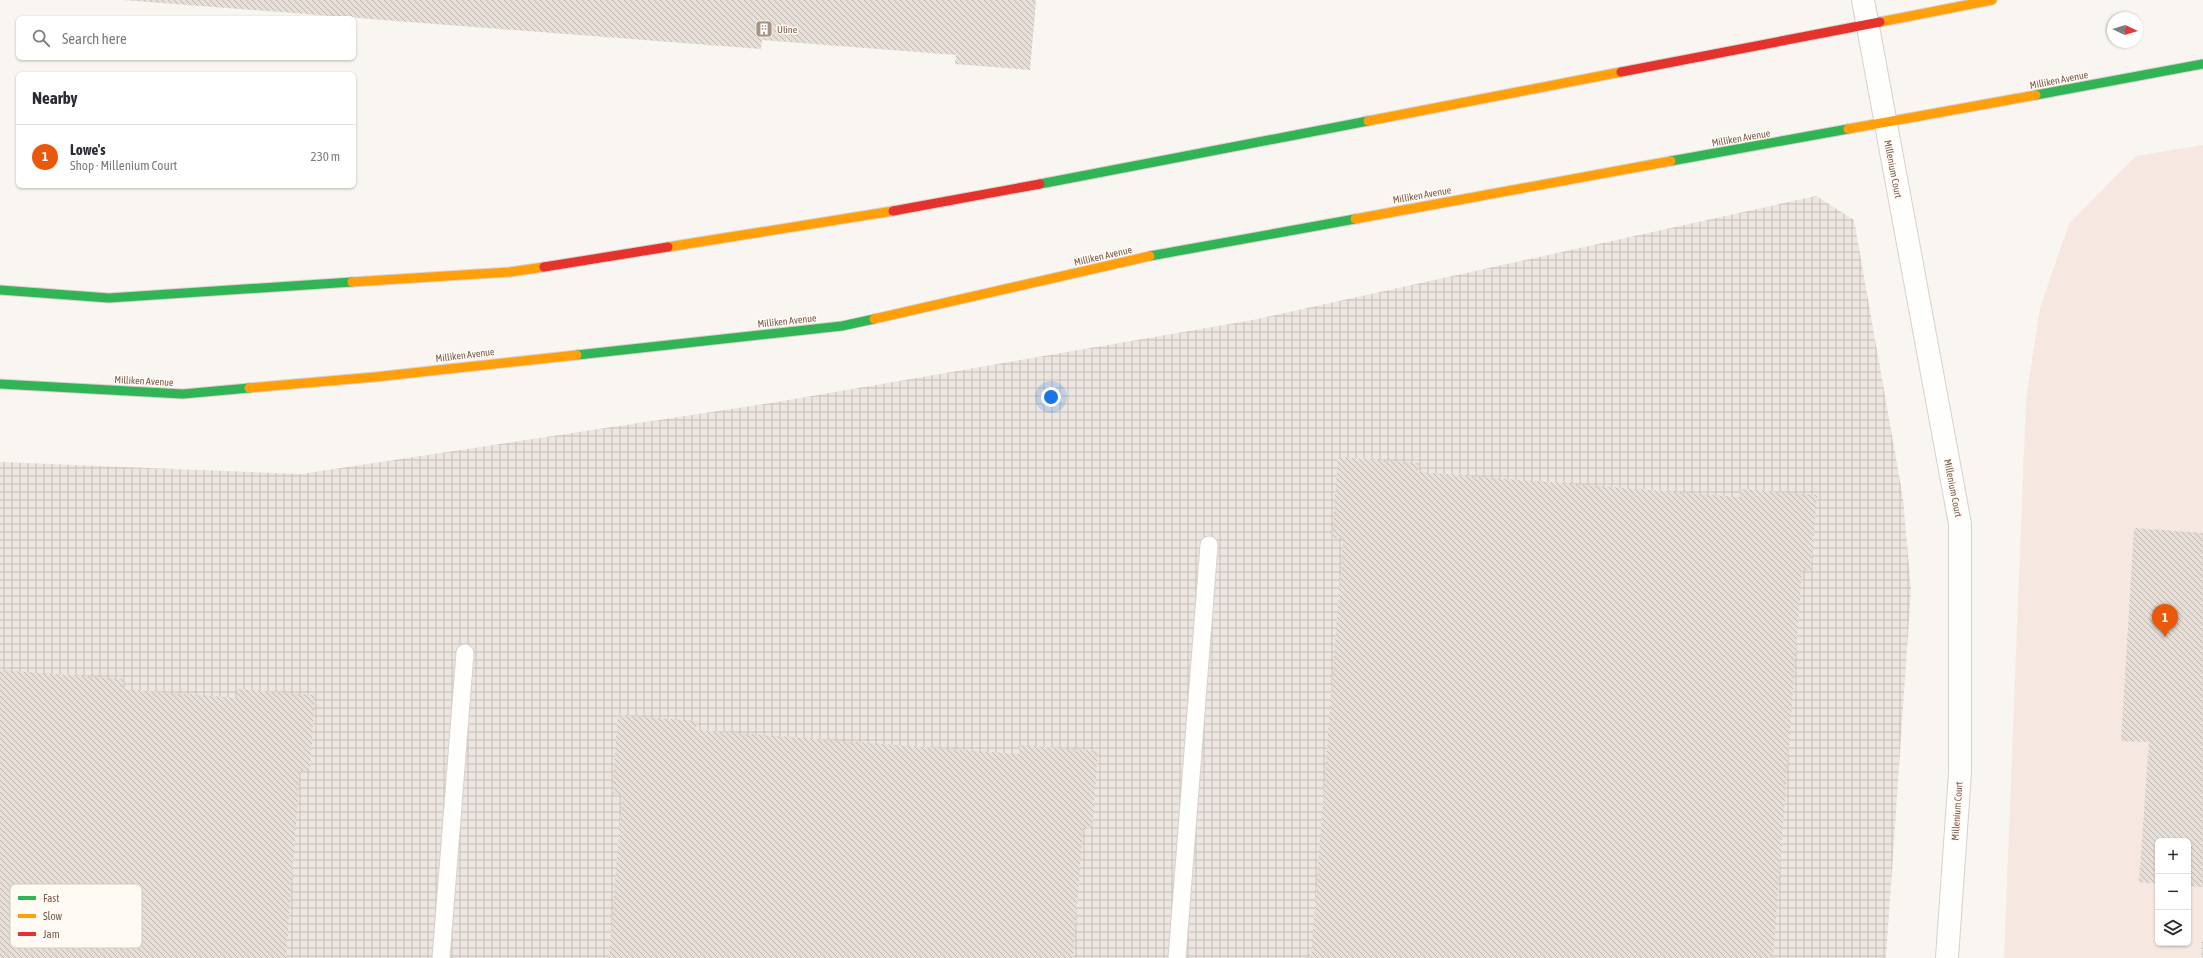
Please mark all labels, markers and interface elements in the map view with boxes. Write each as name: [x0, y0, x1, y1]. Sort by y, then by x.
north arrow: [2107, 12, 2143, 48]
search box: [16, 16, 356, 60]
building icon: Uline: [754, 19, 774, 39]
place label: Uline: [777, 24, 798, 35]
icon: search: [30, 27, 52, 49]
text: Search here: [62, 30, 127, 47]
street label: Milliken Avenue: [2029, 69, 2090, 91]
text: Nearby: [32, 88, 78, 108]
street label: Milliken Avenue: [1711, 127, 1772, 149]
street label: Millenium Court: [1882, 139, 1904, 199]
text: Lowe's: [70, 141, 106, 158]
text: 1: [42, 149, 48, 164]
text: 230 m: [311, 149, 340, 164]
text: Shop · Millenium Court: [70, 158, 177, 173]
street label: Milliken Avenue: [1392, 184, 1453, 206]
street label: Milliken Avenue: [1073, 244, 1134, 268]
street label: Milliken Avenue: [757, 312, 817, 330]
street label: Milliken Avenue: [435, 346, 496, 364]
street label: Milliken Avenue: [114, 374, 174, 388]
your location: [1041, 387, 1061, 407]
street label: Millenium Court: [1942, 458, 1964, 518]
pin: 1: [2152, 604, 2178, 637]
street label: Millenium Court: [1949, 781, 1965, 841]
map controls: [2155, 838, 2191, 946]
button: +: [2155, 838, 2191, 874]
button: −: [2155, 874, 2191, 910]
legend: [10, 884, 142, 948]
text: Fast: [43, 892, 59, 904]
text: Slow: [43, 910, 62, 922]
button: layers: [2155, 910, 2191, 946]
text: Jam: [43, 928, 60, 940]

